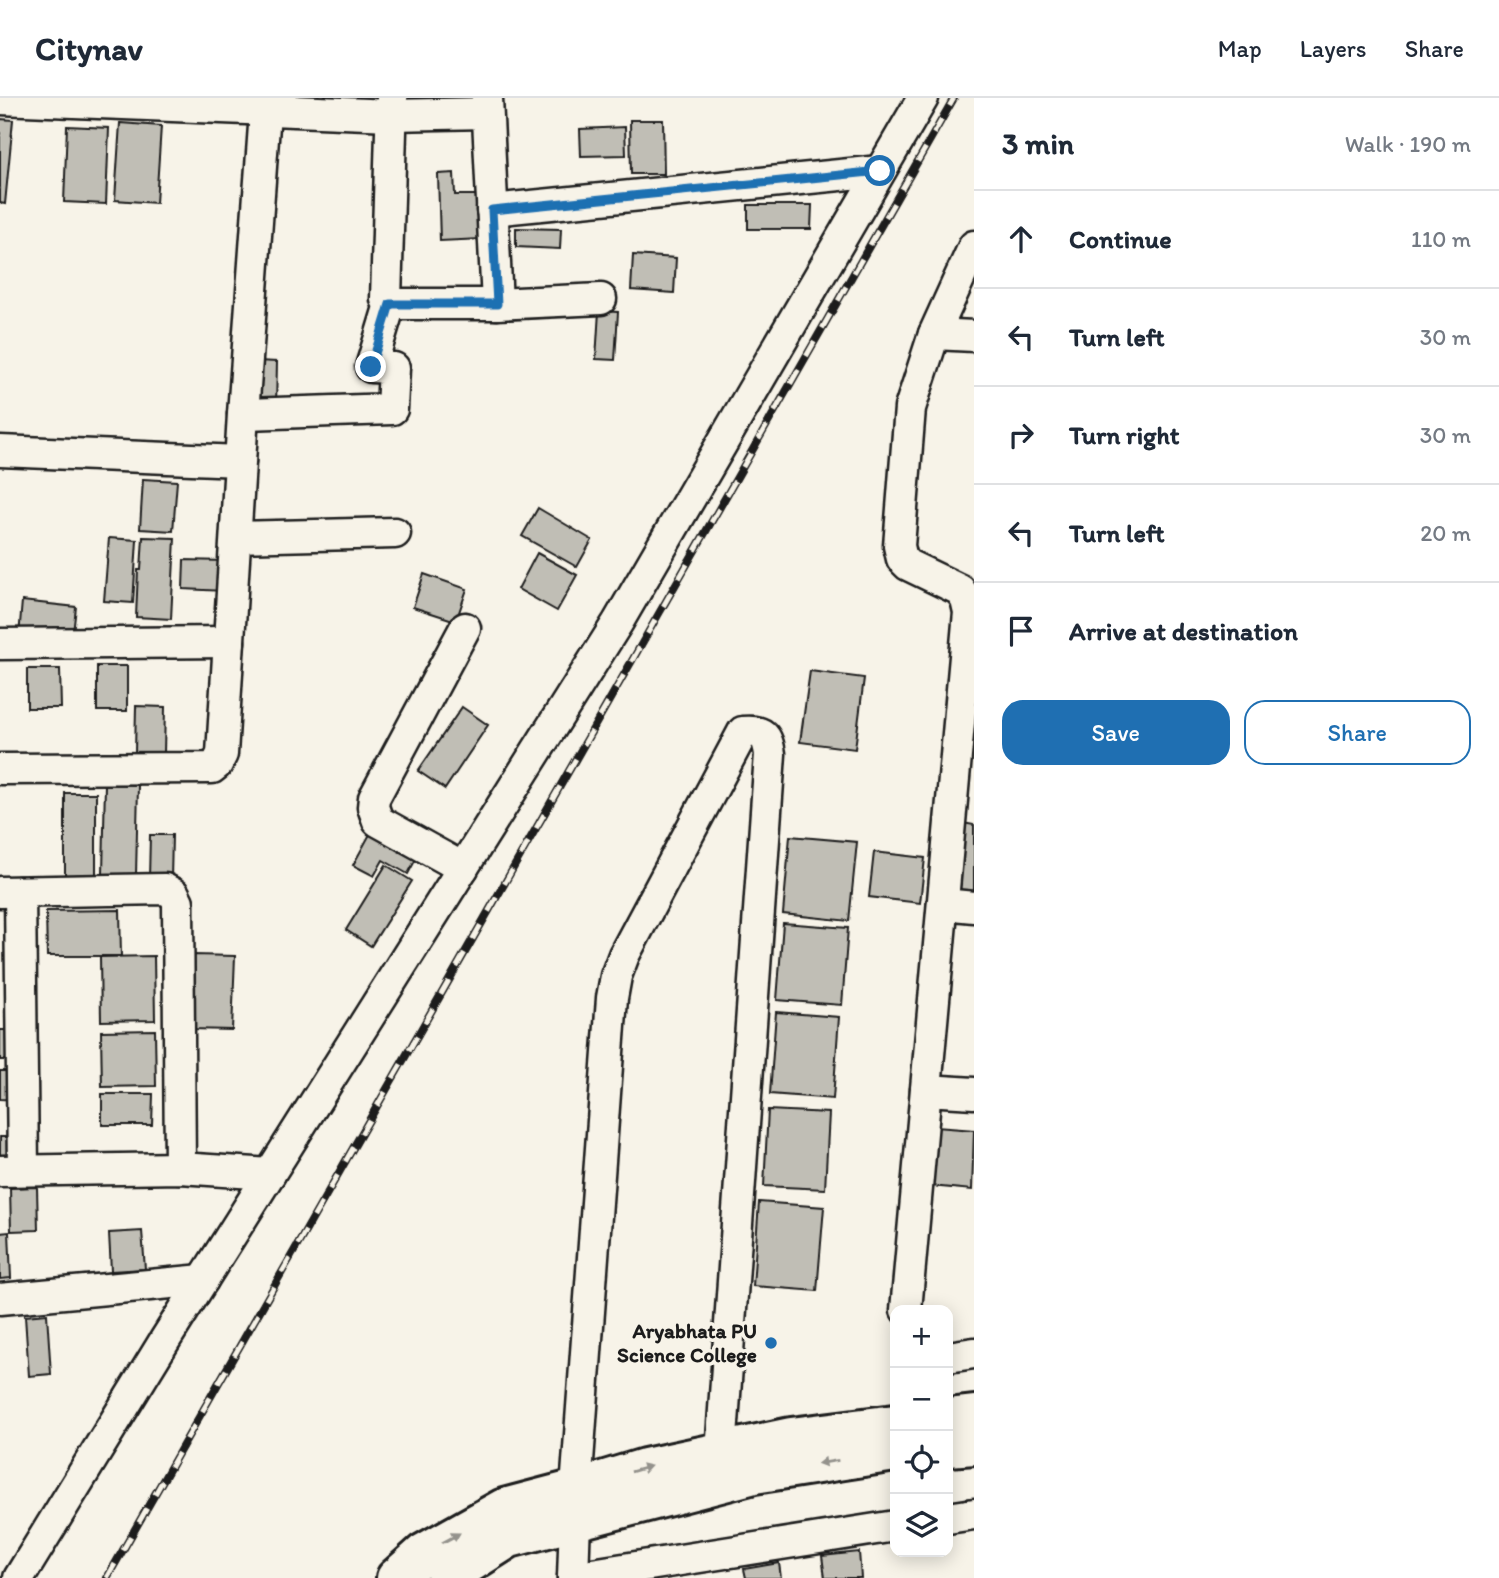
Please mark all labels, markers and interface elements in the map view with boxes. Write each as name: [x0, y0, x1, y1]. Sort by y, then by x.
text: Citynav: [35, 29, 143, 68]
text: Map: [1218, 34, 1262, 63]
text: Layers: [1300, 34, 1367, 63]
text: Share: [1405, 34, 1464, 63]
text: 3 min: [1002, 125, 1074, 162]
text: Walk · 190 m: [1345, 130, 1471, 158]
route start: [864, 155, 895, 186]
icon: ahead: [1002, 220, 1040, 258]
text: Continue: [1069, 223, 1172, 255]
text: 110 m: [1411, 225, 1471, 253]
icon: left: [1002, 318, 1040, 356]
text: Turn left: [1069, 321, 1165, 353]
text: 30 m: [1420, 323, 1471, 351]
route end: [355, 351, 386, 382]
icon: right: [1002, 416, 1040, 454]
text: Turn right: [1069, 419, 1180, 451]
text: 30 m: [1420, 421, 1471, 449]
icon: left: [1002, 514, 1040, 552]
text: Turn left: [1069, 517, 1165, 549]
text: 20 m: [1420, 519, 1471, 547]
icon: arrive: [1002, 612, 1040, 650]
text: Arrive at destination: [1069, 615, 1298, 647]
button: Save: [1002, 700, 1230, 765]
button: Share: [1244, 700, 1471, 765]
map controls: [890, 1305, 953, 1557]
button: +: [890, 1305, 953, 1368]
place label: Aryabhata PU Science College: [617, 1318, 757, 1368]
marker: Aryabhata PU Science College: [763, 1335, 779, 1351]
button: −: [890, 1368, 953, 1431]
button: locate: [890, 1431, 953, 1494]
one-way arrow: [817, 1457, 839, 1468]
one-way arrow: [631, 1463, 653, 1474]
button: layers: [890, 1494, 953, 1557]
one-way arrow: [441, 1532, 460, 1544]

